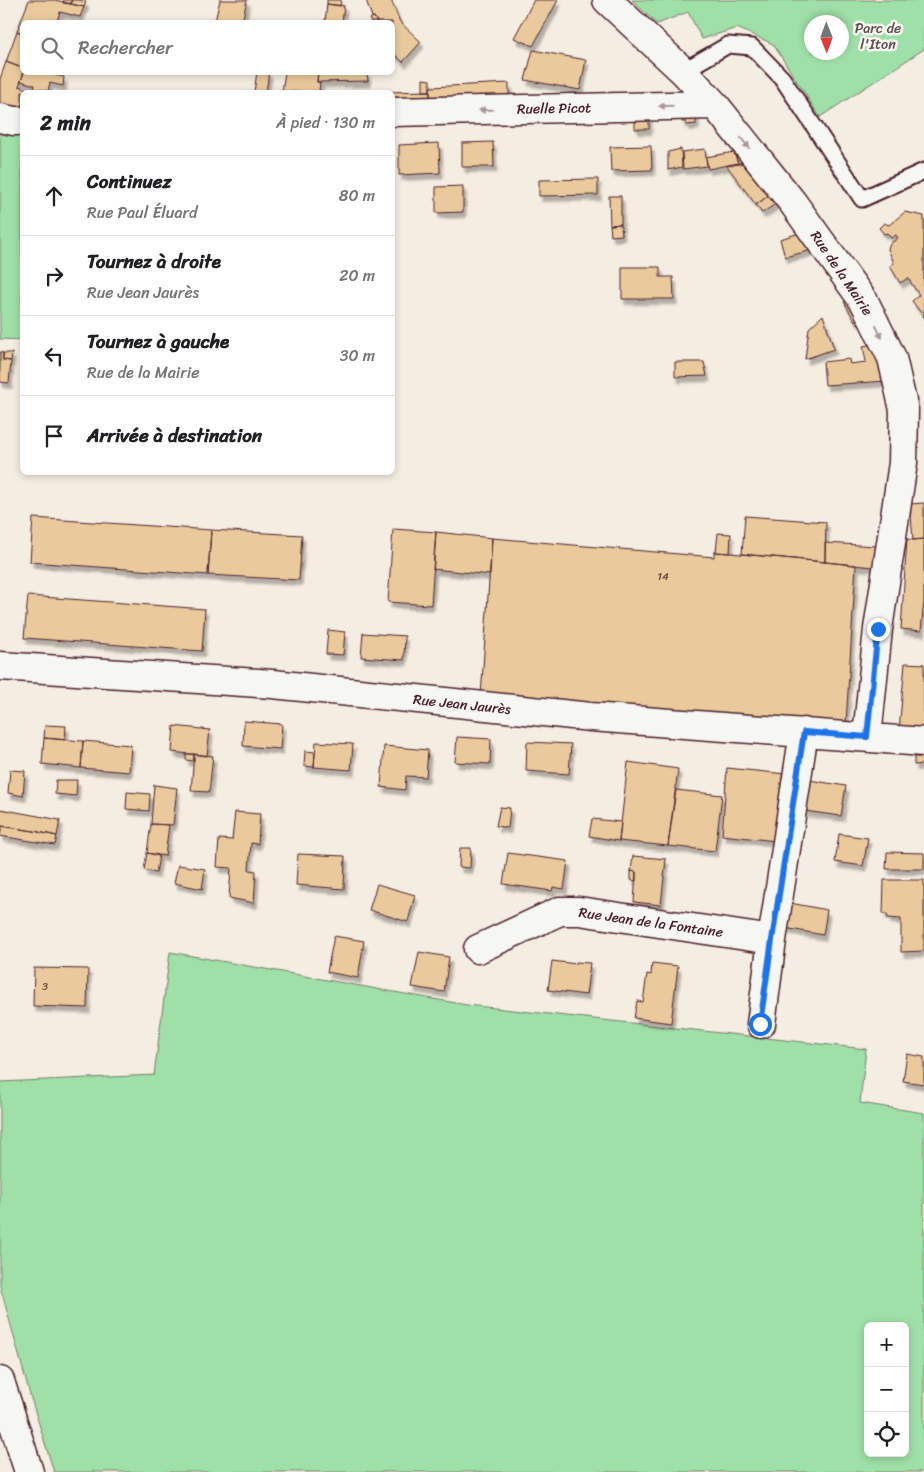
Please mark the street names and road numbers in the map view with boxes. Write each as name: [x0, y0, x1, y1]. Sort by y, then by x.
street label: Ruelle Picot: [517, 95, 591, 122]
street label: Rue de la Mairie: [804, 226, 879, 321]
street label: Rue Jean Jaurès: [412, 687, 512, 722]
street label: Rue Jean de la Fontaine: [577, 900, 725, 945]

